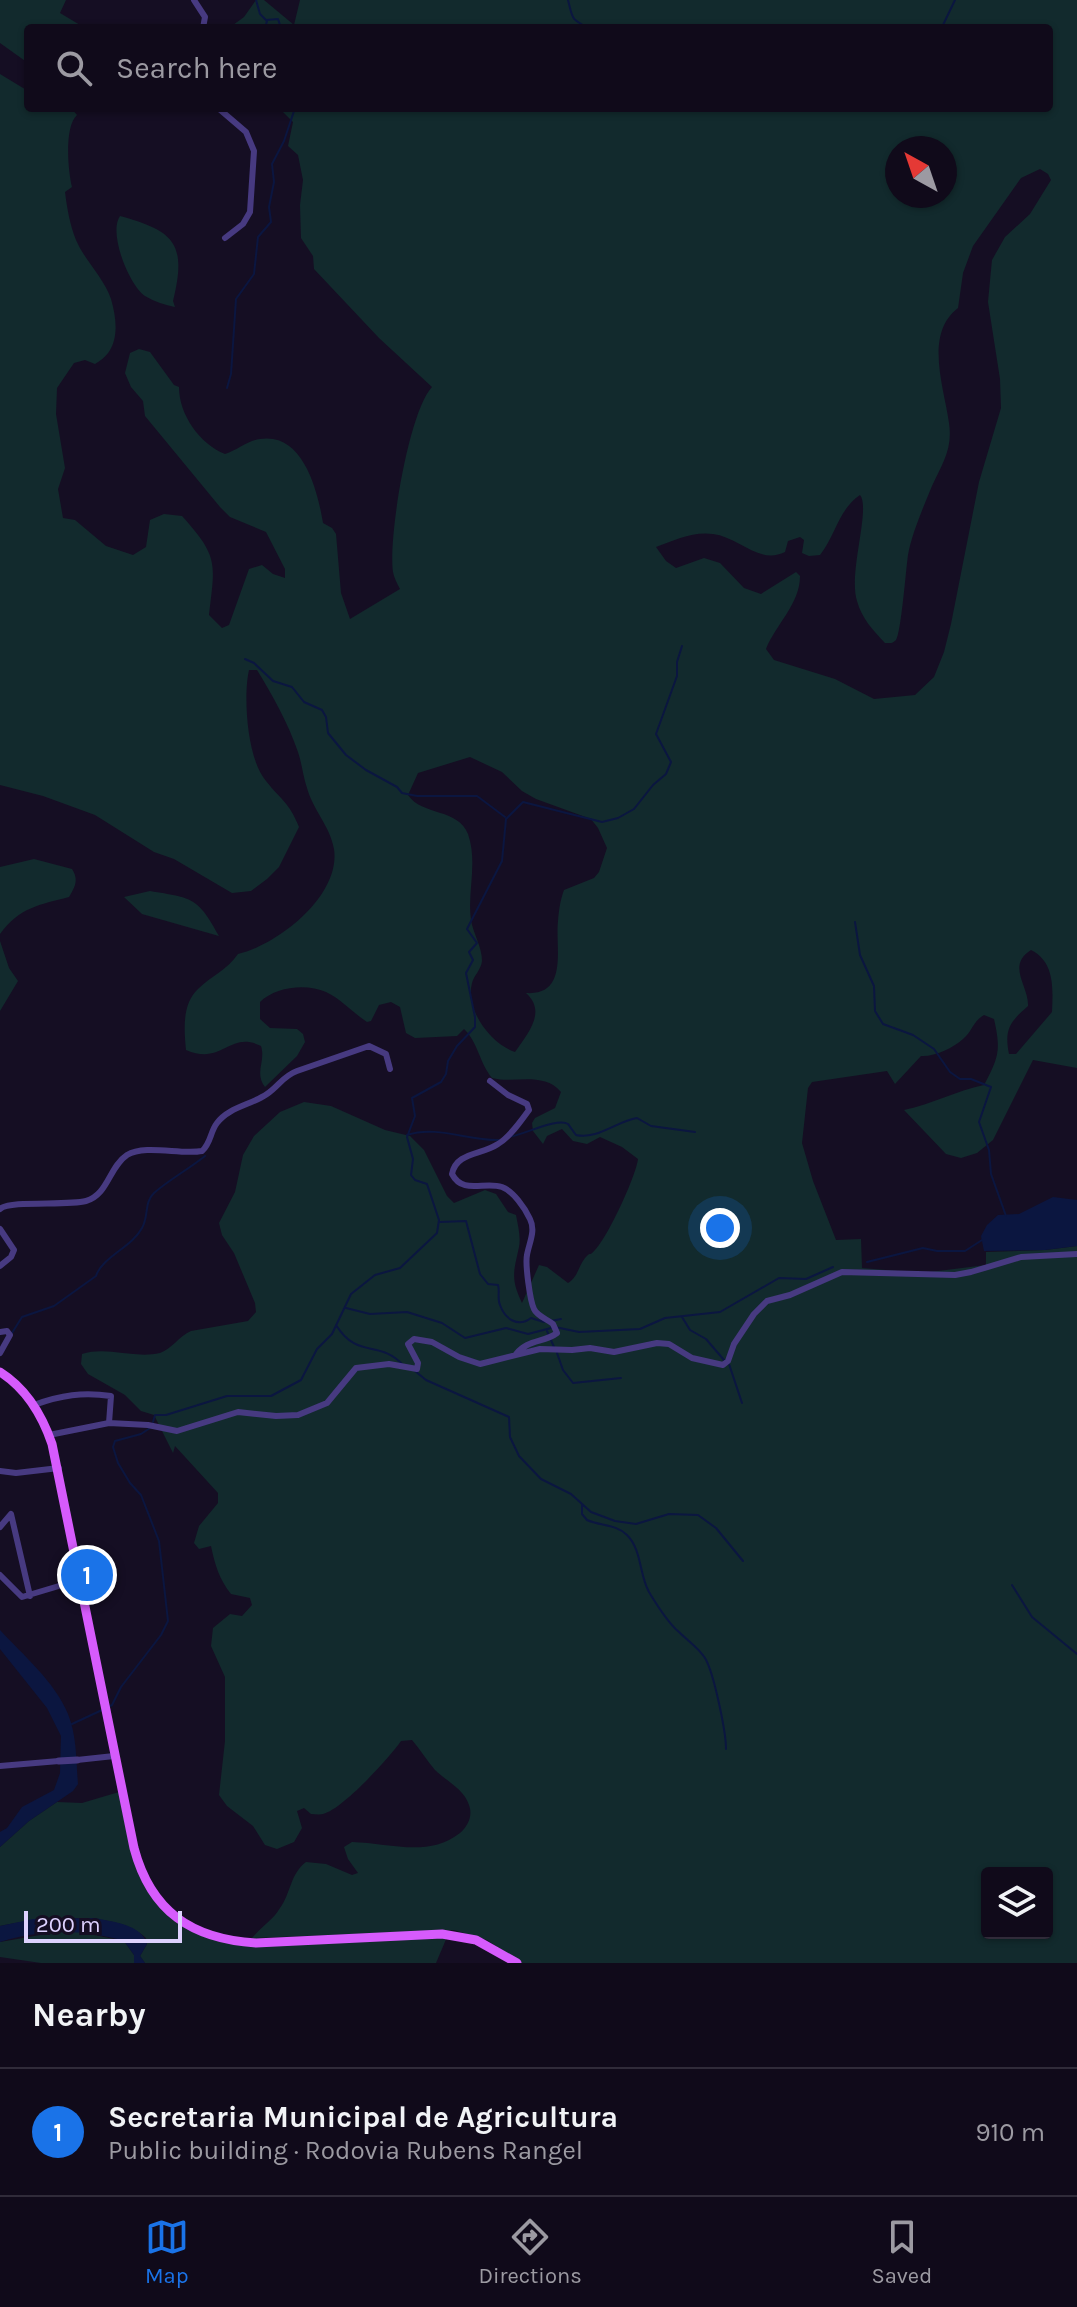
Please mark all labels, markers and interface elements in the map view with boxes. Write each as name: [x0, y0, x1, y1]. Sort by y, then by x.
search box: [24, 24, 1053, 112]
icon: search: [52, 46, 96, 90]
text: Search here: [116, 50, 277, 86]
north arrow: [885, 136, 957, 208]
your location: [700, 1208, 740, 1248]
pin: 1: [61, 1545, 113, 1605]
map controls: [981, 1867, 1053, 1939]
button: layers: [981, 1867, 1053, 1939]
scale bar: [24, 1907, 182, 1943]
text: 200 m: [36, 1912, 101, 1938]
text: Nearby: [32, 1995, 146, 2035]
text: Secretaria Municipal de Agricultura: [108, 2099, 618, 2135]
text: 1: [53, 2117, 63, 2148]
text: 910 m: [975, 2117, 1045, 2148]
text: Public building · Rodovia Rubens Rangel: [108, 2135, 583, 2166]
tab: Map: [145, 2215, 189, 2289]
tab: Directions: [478, 2215, 582, 2289]
tab: Saved: [871, 2215, 932, 2289]

